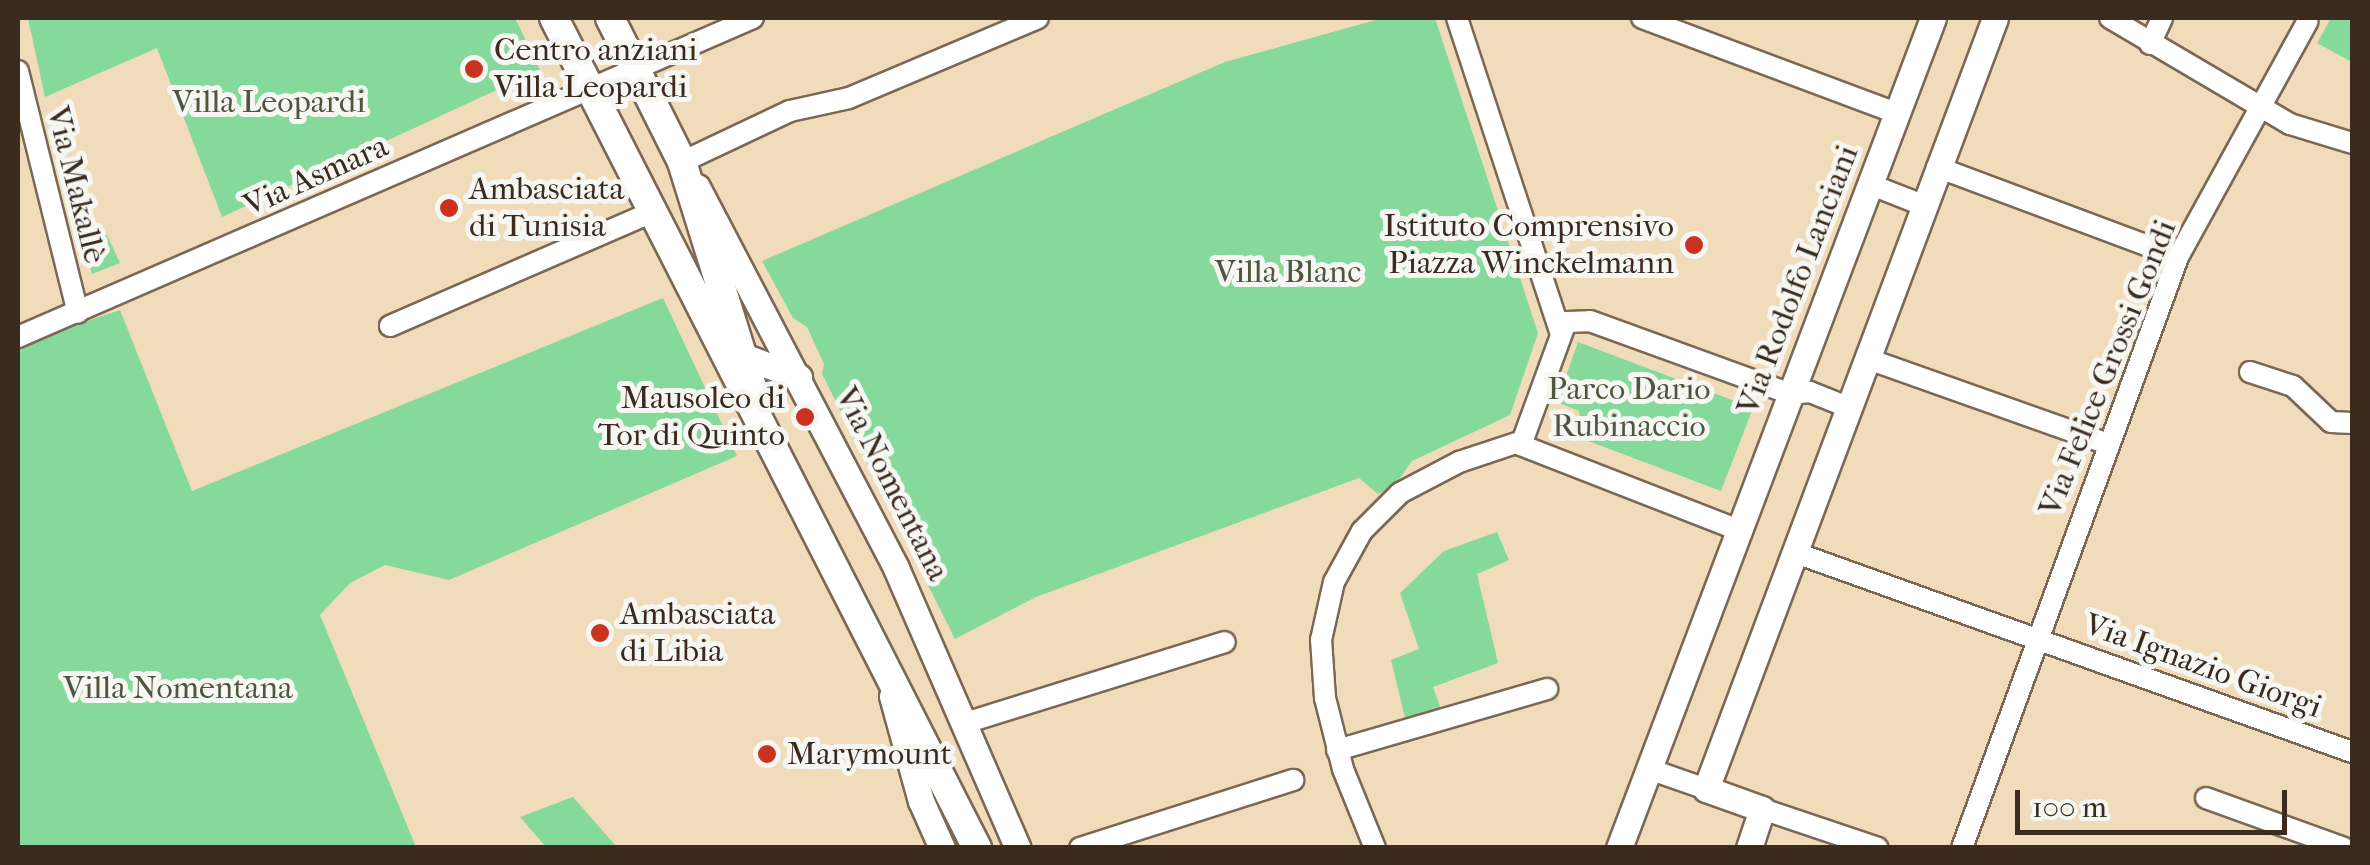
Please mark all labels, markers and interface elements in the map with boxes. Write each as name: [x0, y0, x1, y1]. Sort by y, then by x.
place label: Centro anziani Villa Leopardi: [494, 32, 697, 107]
marker: Centro anziani Villa Leopardi: [463, 58, 485, 80]
park label: Villa Leopardi: [172, 83, 366, 121]
street label: Via Makallè: [38, 103, 114, 267]
street label: Via Asmara: [238, 127, 394, 225]
street label: Via Rodolfo Lanciani: [1729, 140, 1867, 420]
place label: Ambasciata di Tunisia: [469, 171, 624, 246]
marker: Ambasciata di Tunisia: [438, 197, 460, 219]
place label: Istituto Comprensivo Piazza Winckelmann: [1384, 208, 1674, 283]
street label: Via Felice Grossi Gondi: [2031, 214, 2185, 522]
marker: Istituto Comprensivo Piazza Winckelmann: [1683, 234, 1705, 256]
park label: Villa Blanc: [1215, 253, 1361, 291]
park label: Parco Dario Rubinaccio: [1548, 371, 1710, 446]
place label: Mausoleo di Tor di Quinto: [598, 380, 785, 455]
street label: Via Nomentana: [827, 381, 957, 587]
marker: Mausoleo di Tor di Quinto: [794, 406, 816, 428]
place label: Ambasciata di Libia: [620, 596, 775, 671]
street label: Via Ignazio Giorgi: [2079, 605, 2327, 727]
marker: Ambasciata di Libia: [589, 622, 611, 644]
park label: Villa Nomentana: [63, 669, 293, 707]
place label: Marymount: [787, 735, 952, 773]
marker: Marymount: [756, 743, 778, 765]
scale bar: [2020, 770, 2292, 832]
text: 100 m: [2032, 790, 2107, 825]

